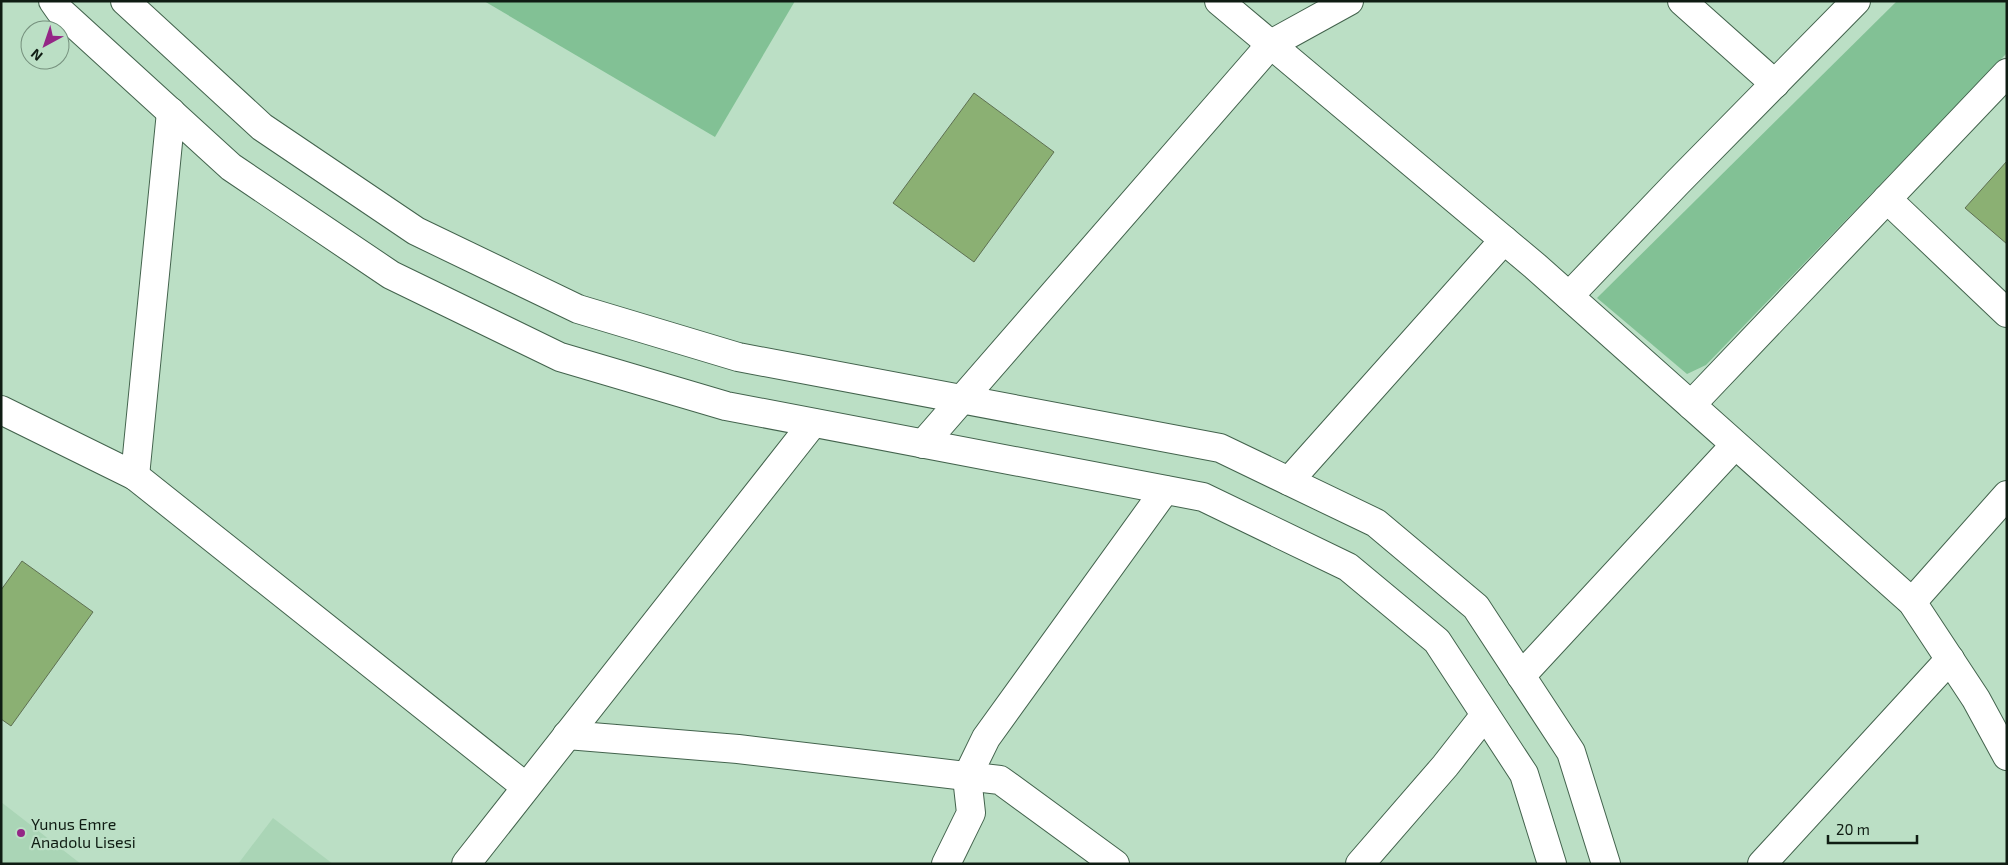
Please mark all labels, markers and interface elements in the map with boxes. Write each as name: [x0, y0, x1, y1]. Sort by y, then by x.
north arrow: [20, 20, 70, 70]
text: N: [27, 46, 46, 65]
scale bar: [1828, 812, 1917, 844]
place label: Yunus Emre Anadolu Lisesi: [31, 814, 136, 851]
text: 20 m: [1836, 820, 1870, 838]
marker: Yunus Emre Anadolu Lisesi: [15, 827, 27, 839]

